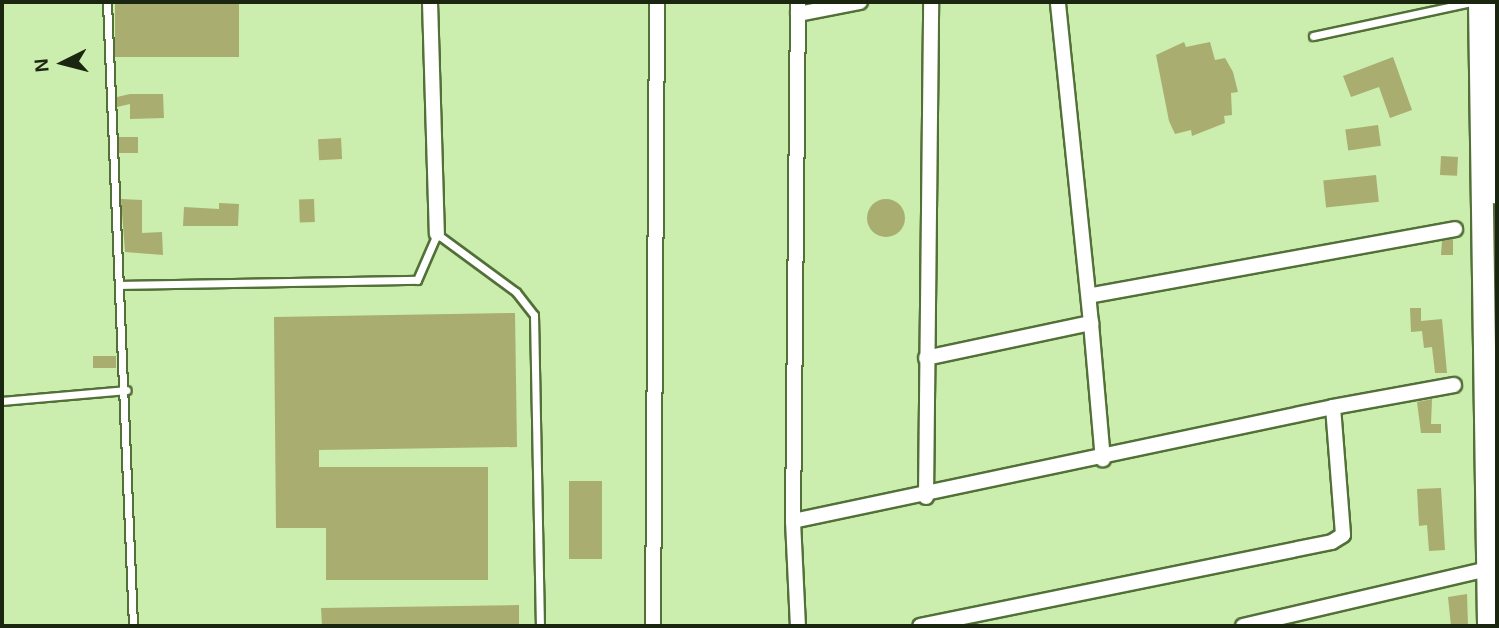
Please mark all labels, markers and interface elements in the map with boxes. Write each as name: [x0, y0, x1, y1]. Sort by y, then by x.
north arrow: [28, 28, 98, 98]
text: N: [30, 57, 53, 73]

